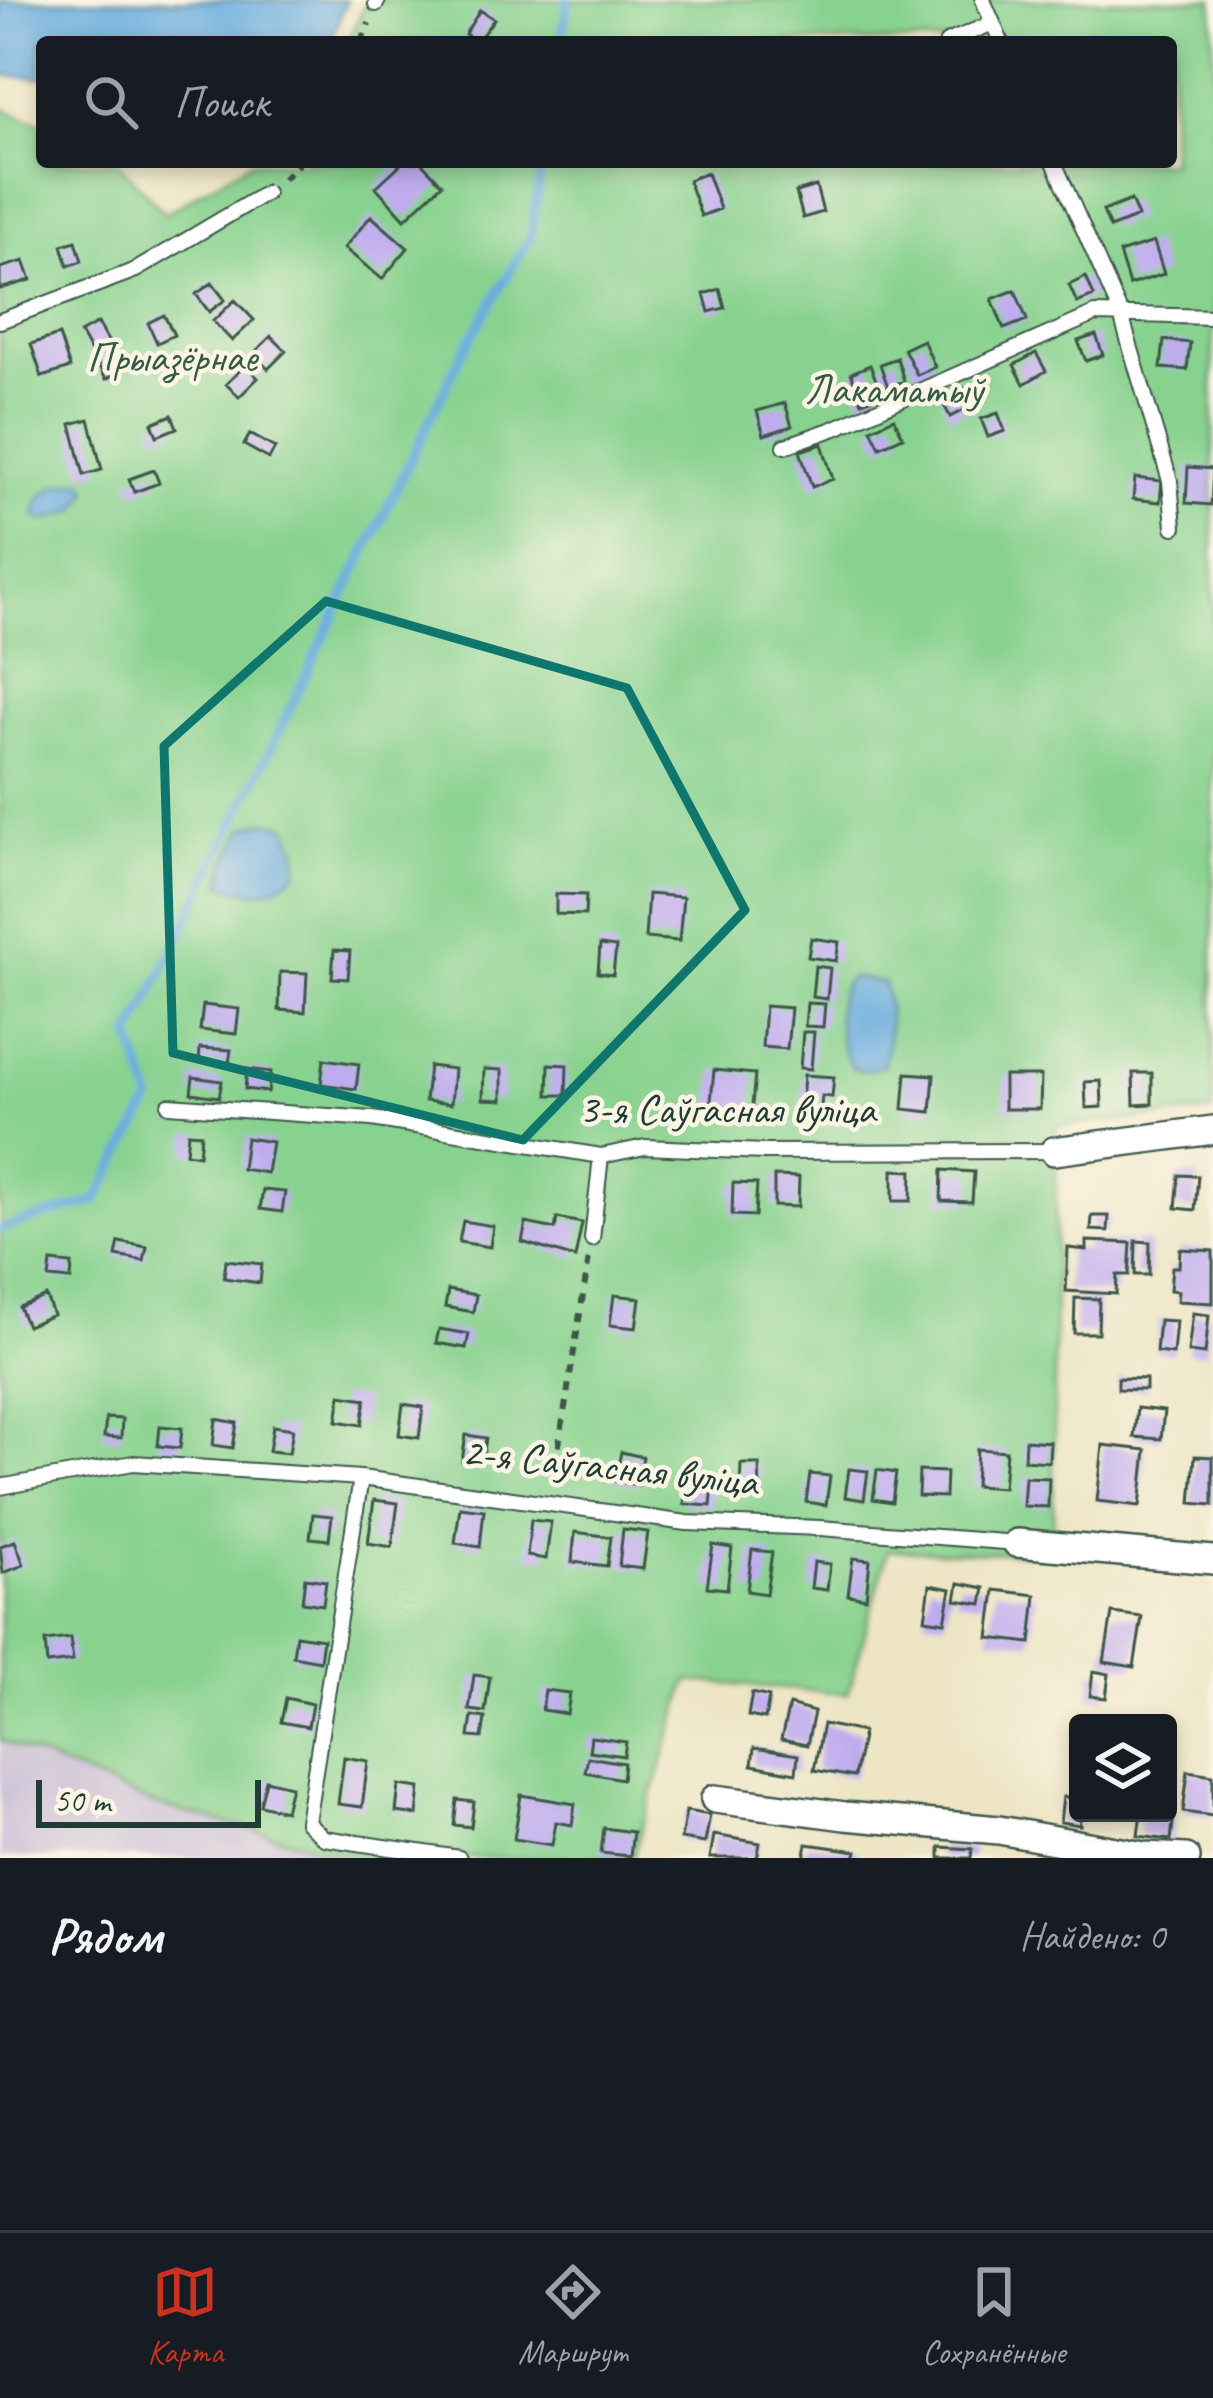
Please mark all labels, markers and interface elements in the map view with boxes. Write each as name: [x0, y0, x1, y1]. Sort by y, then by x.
search box: [36, 36, 1177, 168]
icon: search: [78, 69, 144, 135]
text: Поиск: [174, 74, 269, 131]
park label: Прыазёрнае: [87, 331, 259, 384]
park label: Лакаматыў: [805, 363, 986, 416]
street label: 3-я Саўгасная вуліца: [579, 1083, 878, 1136]
street label: 2-я Саўгасная вуліца: [460, 1425, 763, 1509]
map controls: [1069, 1714, 1177, 1822]
button: layers: [1069, 1714, 1177, 1822]
scale bar: [36, 1774, 261, 1827]
text: 50 m: [54, 1780, 110, 1822]
text: Рядом: [48, 1904, 162, 1968]
text: Найдено: 0: [1020, 1912, 1165, 1961]
tab: Карта: [148, 2259, 223, 2373]
tab: Маршрут: [518, 2259, 627, 2373]
tab: Сохранённые: [922, 2259, 1065, 2373]

